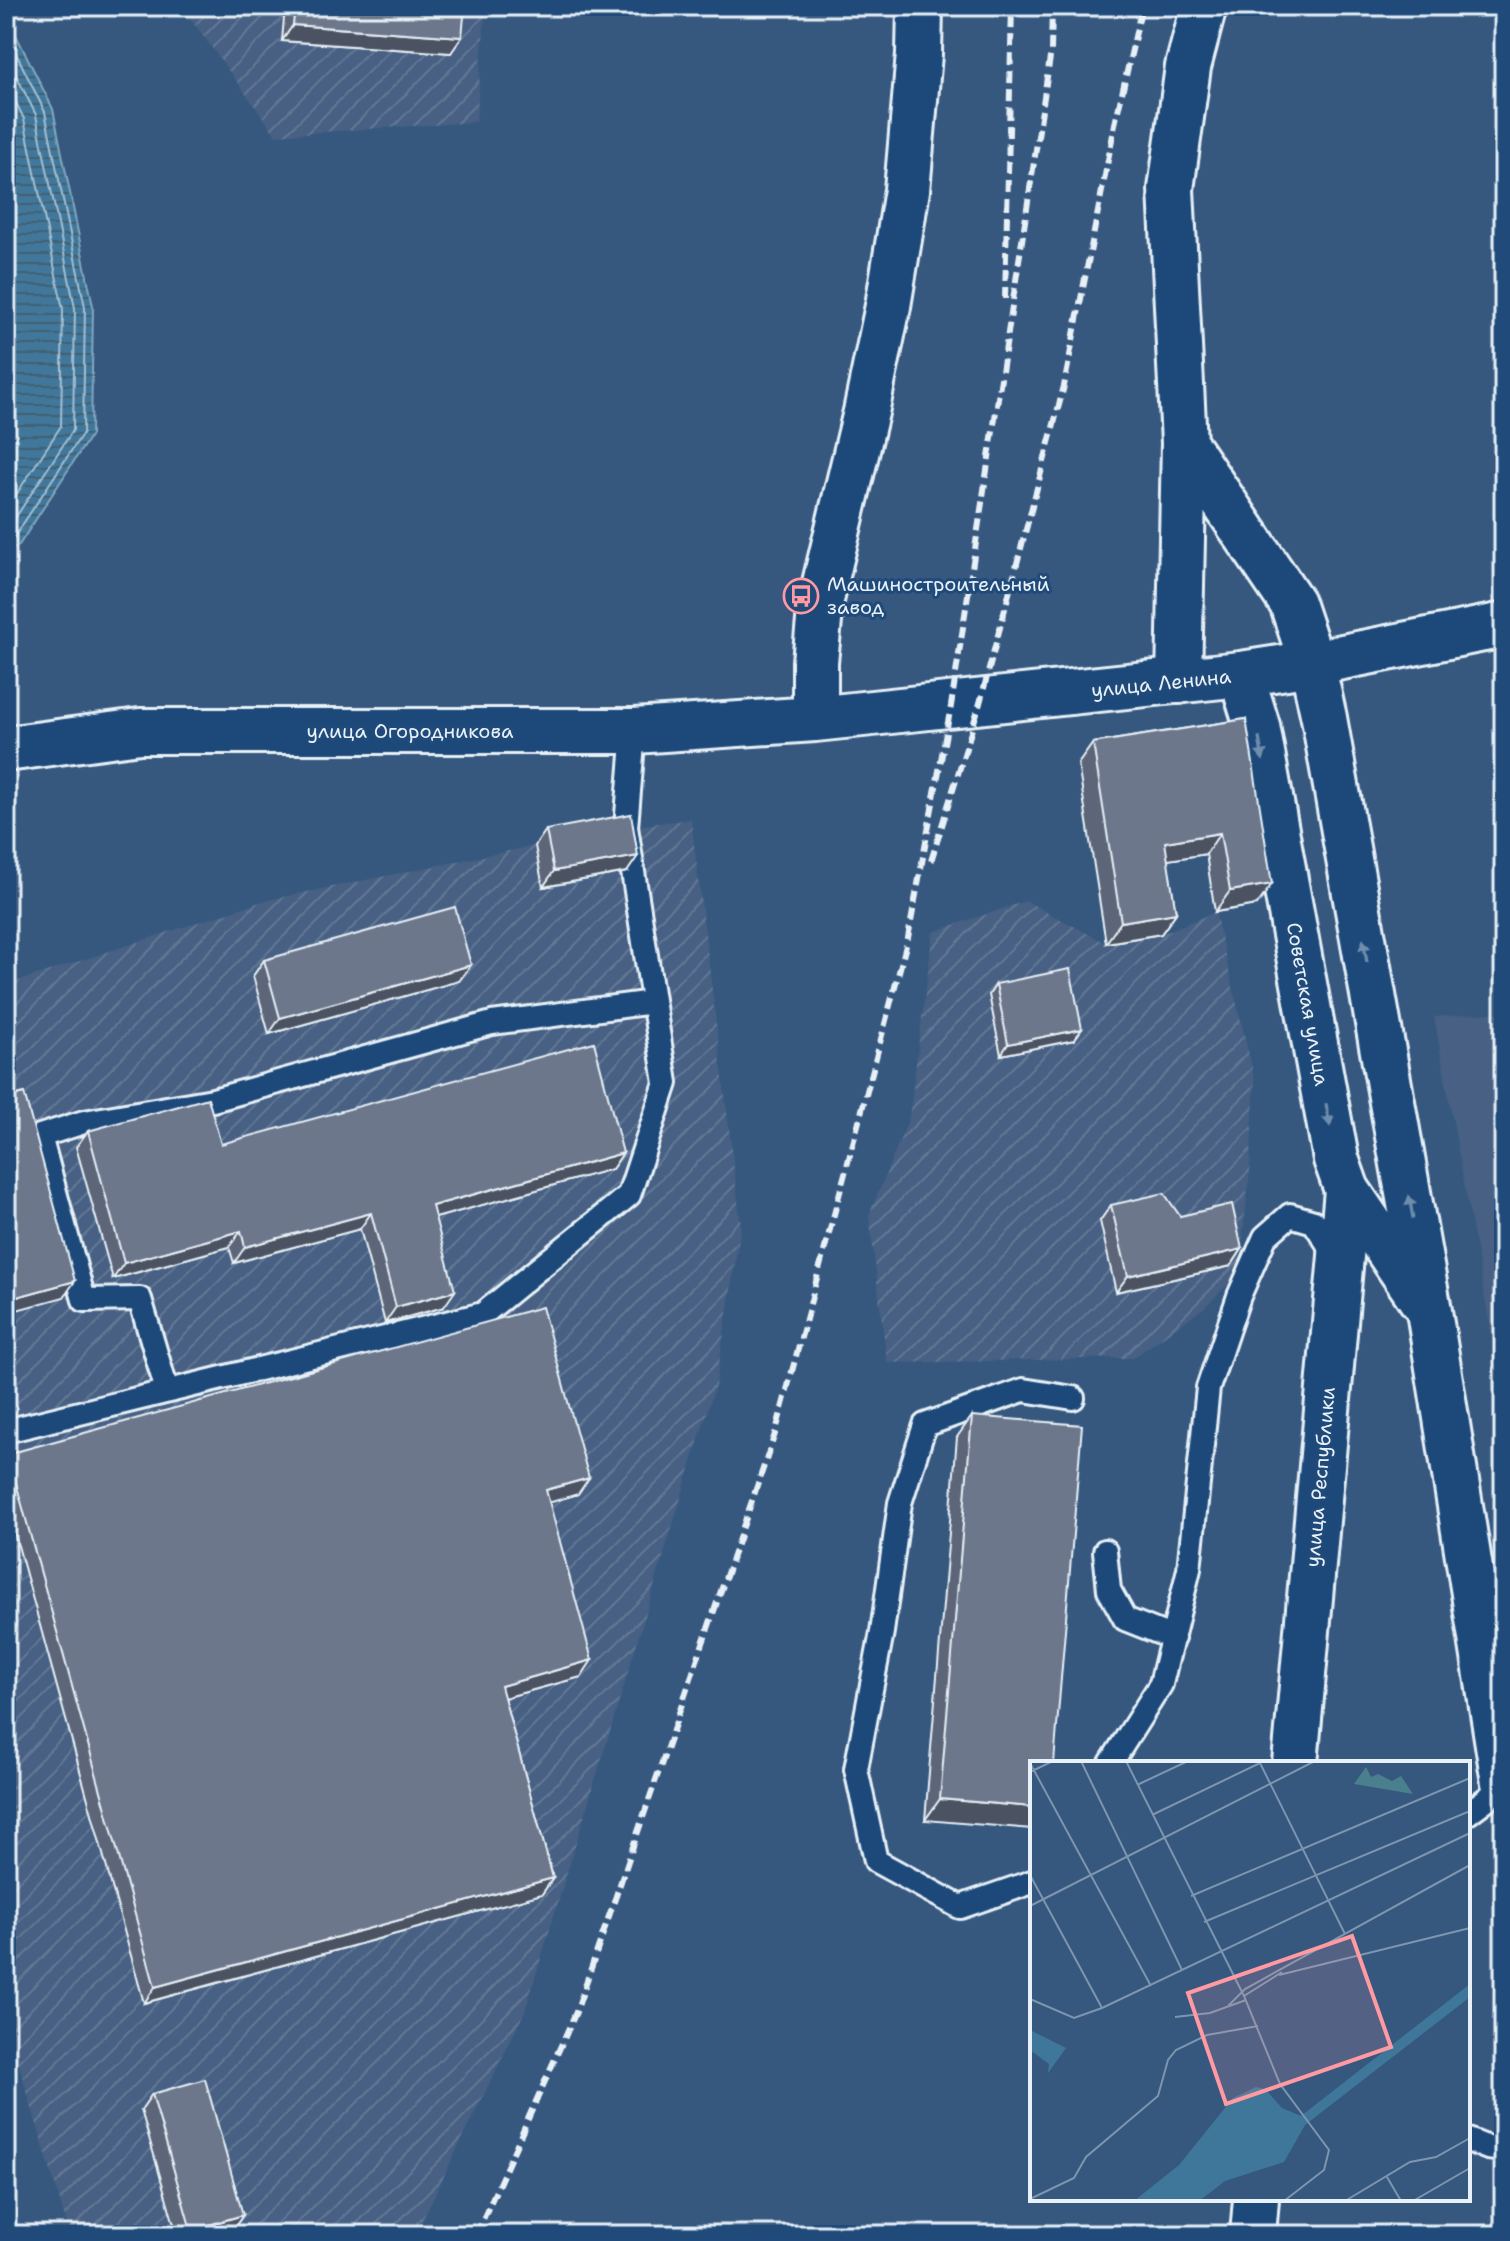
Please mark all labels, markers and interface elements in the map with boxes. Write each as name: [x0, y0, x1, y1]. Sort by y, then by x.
place label: Машиностроительный завод: [827, 571, 1050, 620]
bus stop icon: Машиностроительный завод: [782, 577, 820, 615]
street label: улица Ленина: [1090, 663, 1233, 703]
street label: улица Огородникова: [307, 718, 514, 744]
one-way arrow: [1256, 737, 1268, 762]
street label: Советская улица: [1281, 920, 1335, 1088]
one-way arrow: [1359, 938, 1371, 963]
one-way arrow: [1323, 1103, 1335, 1128]
one-way arrow: [1404, 1194, 1416, 1219]
street label: улица Республики: [1299, 1386, 1341, 1568]
inset map: [1030, 1761, 1470, 2201]

